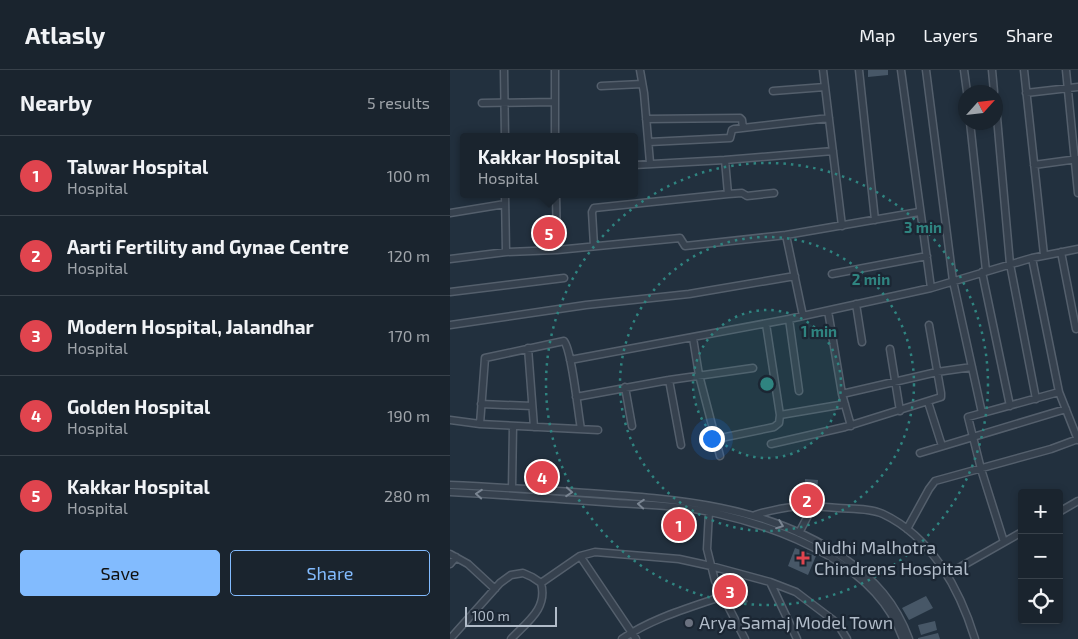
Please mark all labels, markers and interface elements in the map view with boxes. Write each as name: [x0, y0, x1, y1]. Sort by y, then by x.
text: Atlasly: [25, 20, 105, 49]
text: Map: [859, 24, 895, 46]
text: Layers: [923, 24, 978, 46]
text: Share: [1006, 24, 1053, 46]
north arrow: [958, 85, 1003, 130]
text: Nearby: [20, 90, 92, 115]
text: 5 results: [367, 93, 430, 112]
popup: [460, 133, 638, 198]
text: Kakkar Hospital: [478, 145, 620, 168]
text: Talwar Hospital: [67, 155, 208, 178]
text: 1: [33, 166, 39, 185]
text: 100 m: [387, 166, 430, 185]
text: Hospital: [478, 168, 538, 187]
text: Hospital: [67, 178, 128, 197]
pin: 5: [533, 214, 565, 252]
text: 3 min: [904, 218, 942, 236]
text: Aarti Fertility and Gynae Centre: [67, 235, 349, 258]
text: 2: [31, 246, 41, 265]
text: 120 m: [387, 246, 430, 265]
text: Hospital: [67, 258, 128, 277]
text: 2 min: [852, 270, 890, 288]
text: Modern Hospital, Jalandhar: [67, 315, 314, 338]
text: 1 min: [801, 322, 837, 340]
text: 3: [31, 326, 41, 345]
text: 170 m: [388, 326, 430, 345]
text: Hospital: [67, 338, 128, 357]
centre of rings: [758, 375, 776, 393]
text: Golden Hospital: [67, 395, 210, 418]
text: 4: [31, 406, 41, 425]
text: 190 m: [387, 406, 430, 425]
text: Hospital: [67, 418, 128, 437]
your location: [699, 426, 725, 452]
pin: 4: [526, 458, 558, 496]
text: Kakkar Hospital: [67, 475, 210, 498]
pin: 2: [791, 481, 823, 519]
text: 5: [32, 486, 40, 505]
text: 280 m: [384, 486, 430, 505]
one-way arrow: [565, 486, 573, 497]
one-way arrow: [474, 488, 482, 499]
map controls: [1018, 489, 1063, 624]
button: +: [1018, 489, 1063, 534]
text: Hospital: [67, 498, 128, 517]
one-way arrow: [636, 499, 644, 510]
pin: 1: [663, 506, 695, 544]
one-way arrow: [775, 518, 784, 529]
button: −: [1018, 534, 1063, 579]
place label: Nidhi Malhotra Chindrens Hospital: [814, 536, 969, 579]
button: Save: [20, 550, 220, 596]
button: Share: [230, 550, 430, 596]
marker: Nidhi Malhotra Chindrens Hospital: [796, 551, 810, 565]
pin: 3: [714, 572, 746, 610]
button: locate: [1018, 579, 1063, 624]
scale bar: [465, 604, 558, 627]
text: 100 m: [472, 607, 510, 624]
place label: Arya Samaj Model Town: [699, 611, 893, 633]
marker: Arya Samaj Model Town: [683, 617, 695, 629]

